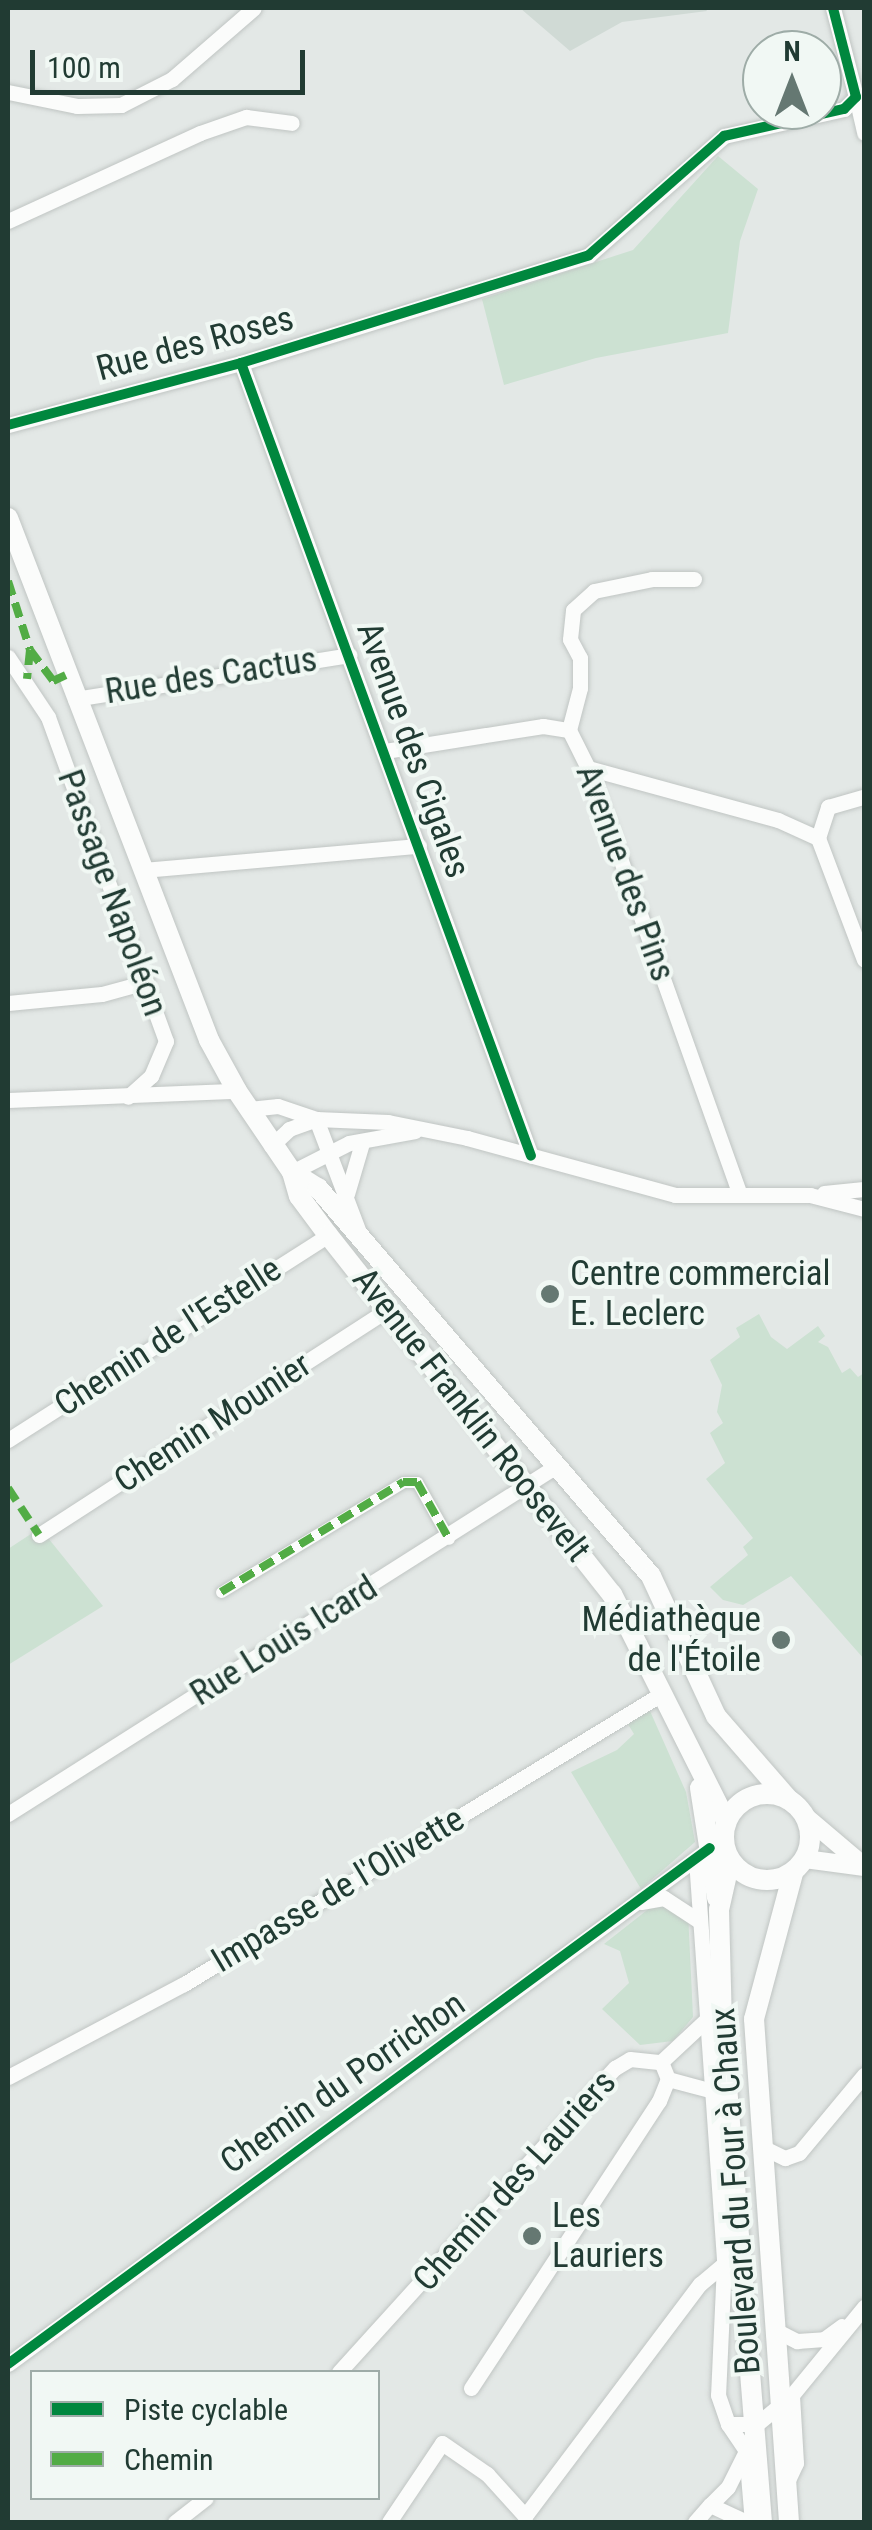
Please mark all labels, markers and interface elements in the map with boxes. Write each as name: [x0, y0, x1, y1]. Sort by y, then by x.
scale bar: [35, 30, 310, 92]
north arrow: [742, 30, 842, 130]
text: N: [783, 35, 801, 68]
text: 100 m: [47, 50, 121, 85]
street label: Rue des Roses: [92, 298, 298, 390]
street label: Avenue des Cigales: [347, 616, 479, 884]
street label: Rue des Cactus: [102, 639, 320, 713]
street label: Avenue des Pins: [566, 759, 684, 987]
street label: Passage Napoléon: [48, 764, 176, 1022]
street label: Chemin de l'Estelle: [47, 1248, 289, 1426]
place label: Centre commercial E. Leclerc: [570, 1253, 831, 1335]
street label: Avenue Franklin Roosevelt: [343, 1260, 599, 1570]
marker: Centre commercial E. Leclerc: [539, 1283, 561, 1305]
street label: Chemin Mounier: [107, 1344, 319, 1502]
street label: Rue Louis Icard: [183, 1567, 385, 1715]
place label: Médiathèque de l'Étoile: [581, 1599, 761, 1681]
marker: Médiathèque de l'Étoile: [770, 1629, 792, 1651]
street label: Impasse de l'Olivette: [204, 1798, 472, 1982]
street label: Chemin du Porrichon: [213, 1983, 473, 2183]
street label: Boulevard du Four à Chaux: [702, 2006, 770, 2376]
street label: Chemin des Lauriers: [405, 2062, 625, 2300]
place label: Les Lauriers: [552, 2195, 664, 2277]
marker: Les Lauriers: [521, 2225, 543, 2247]
legend: [30, 2370, 380, 2500]
text: Piste cyclable: [124, 2392, 288, 2427]
text: Chemin: [124, 2442, 214, 2477]

